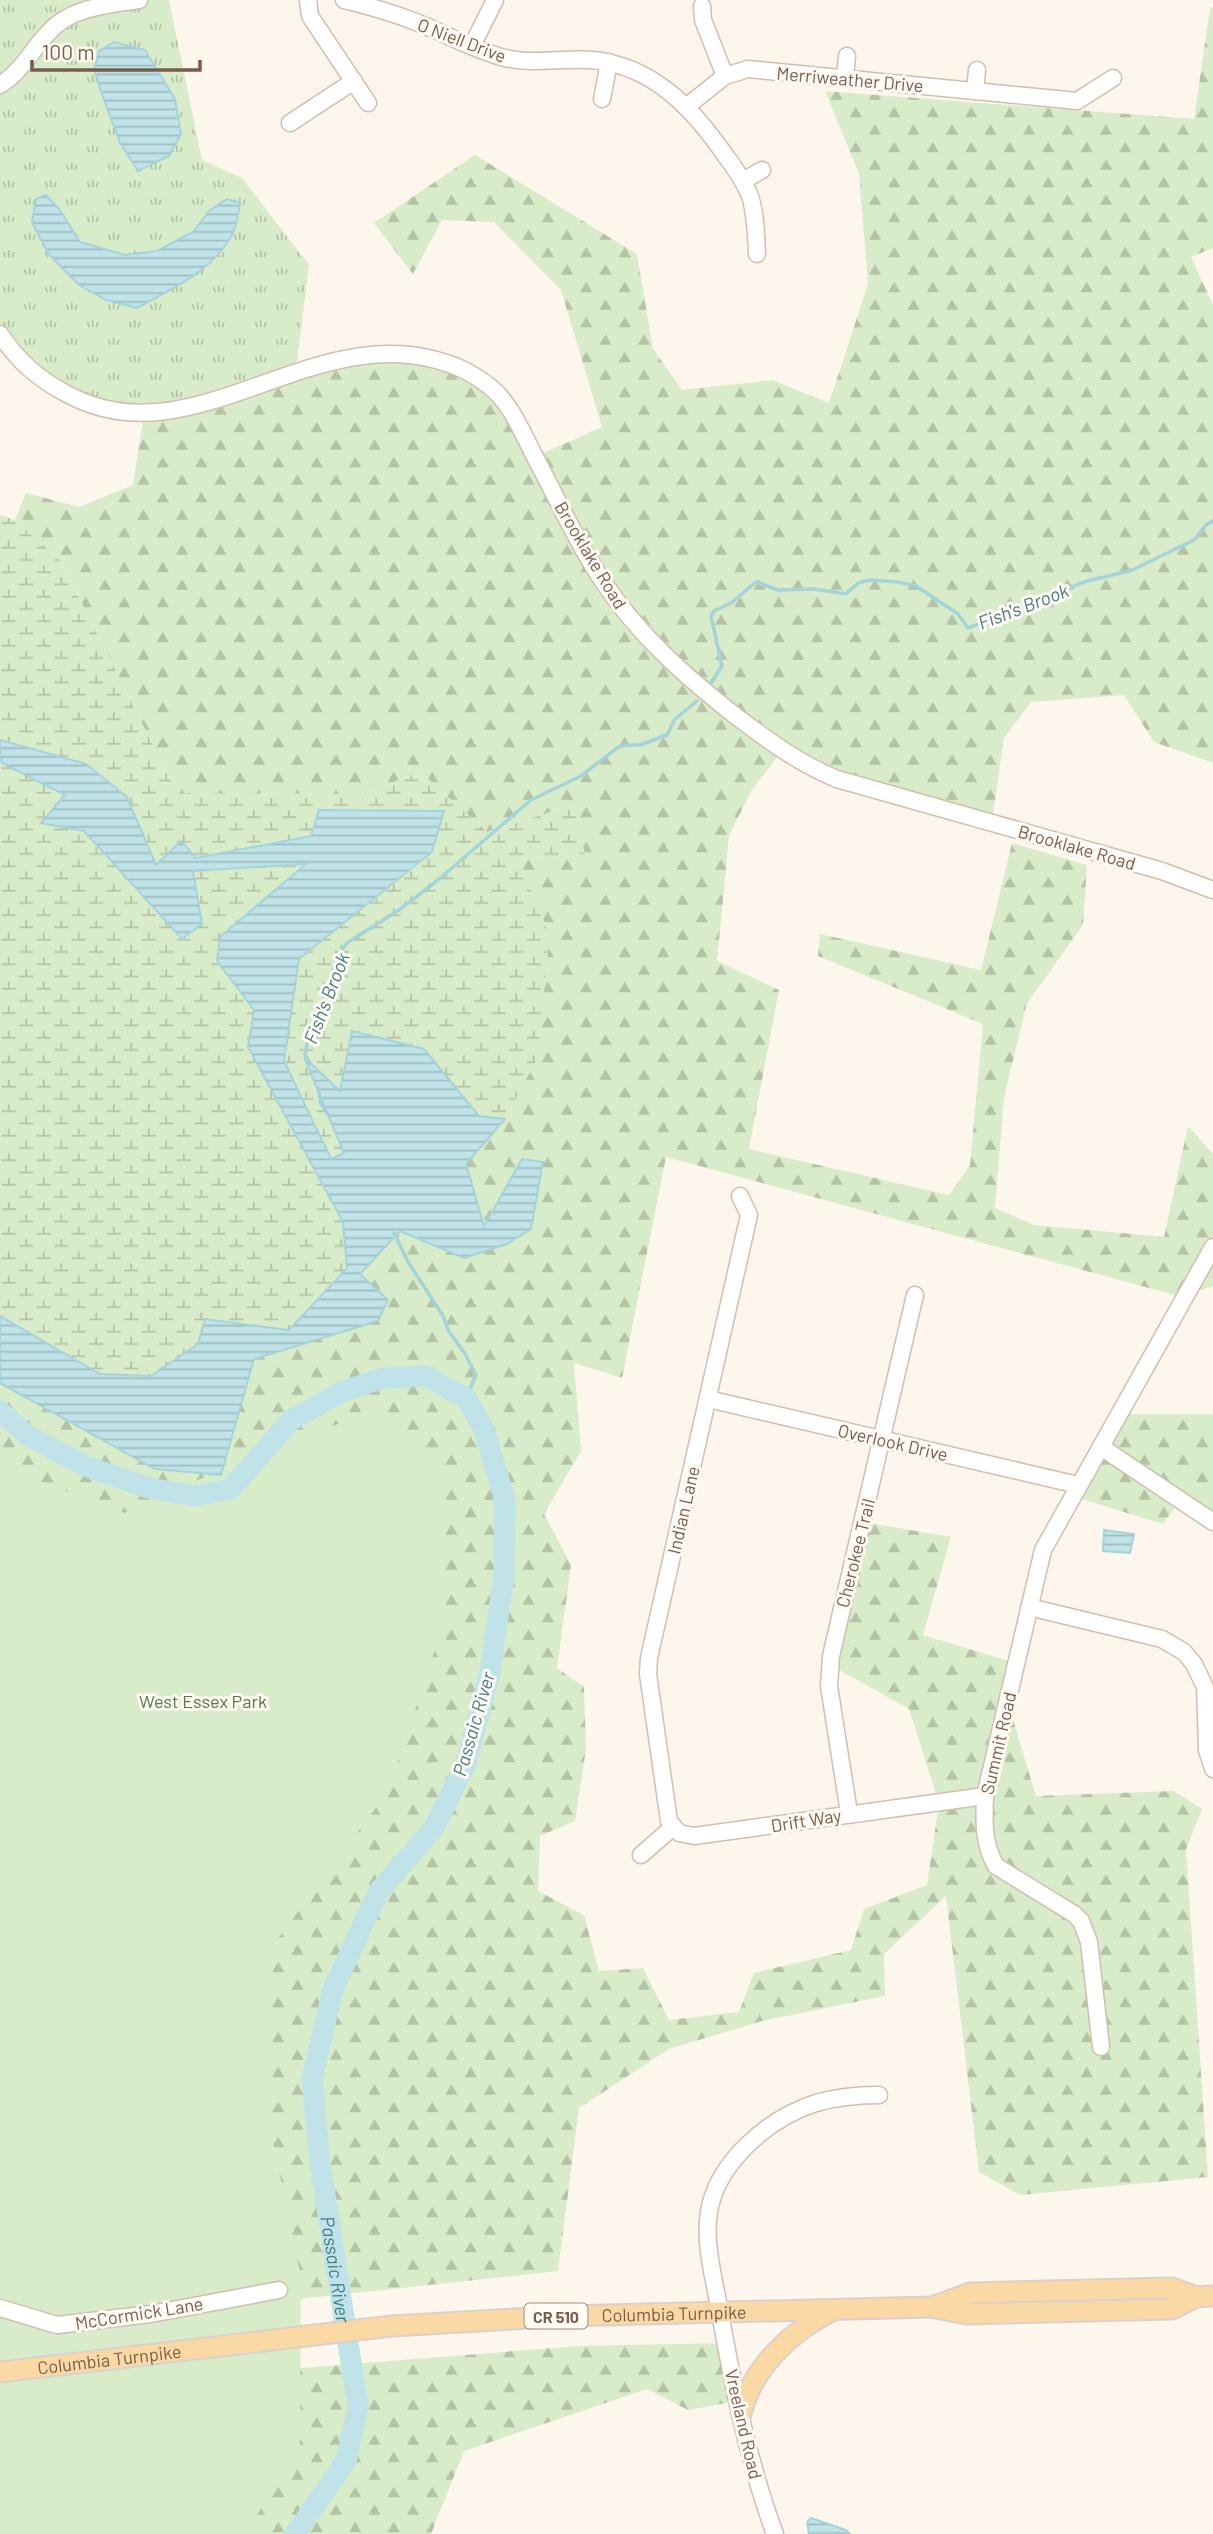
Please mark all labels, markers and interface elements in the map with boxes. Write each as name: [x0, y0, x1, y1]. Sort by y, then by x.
street label: O Niell Drive: [415, 13, 509, 67]
scale bar: [32, 28, 200, 72]
text: 100 m: [42, 39, 95, 64]
street label: Merriweather Drive: [776, 62, 924, 96]
street label: Brooklake Road: [550, 497, 632, 613]
water label: Fish's Brook: [974, 578, 1072, 634]
street label: Brooklake Road: [1016, 820, 1138, 874]
water label: Fish's Brook: [298, 949, 354, 1047]
street label: Overlook Drive: [836, 1419, 950, 1465]
street label: Indian Lane: [662, 1464, 704, 1556]
street label: Cherokee Trail: [831, 1496, 879, 1610]
water label: Passaic River: [447, 1668, 499, 1779]
park label: West Essex Park: [139, 1690, 267, 1712]
street label: Summit Road: [976, 1690, 1020, 1796]
street label: Drift Way: [769, 1804, 843, 1836]
water label: Passaic River: [317, 2214, 356, 2325]
street label: McCormick Lane: [73, 2292, 205, 2334]
street label: Columbia Turnpike: [601, 2301, 747, 2326]
road number: CR 510: [524, 2304, 588, 2328]
street label: Columbia Turnpike: [36, 2340, 182, 2379]
street label: Vreeland Road: [721, 2367, 767, 2481]

